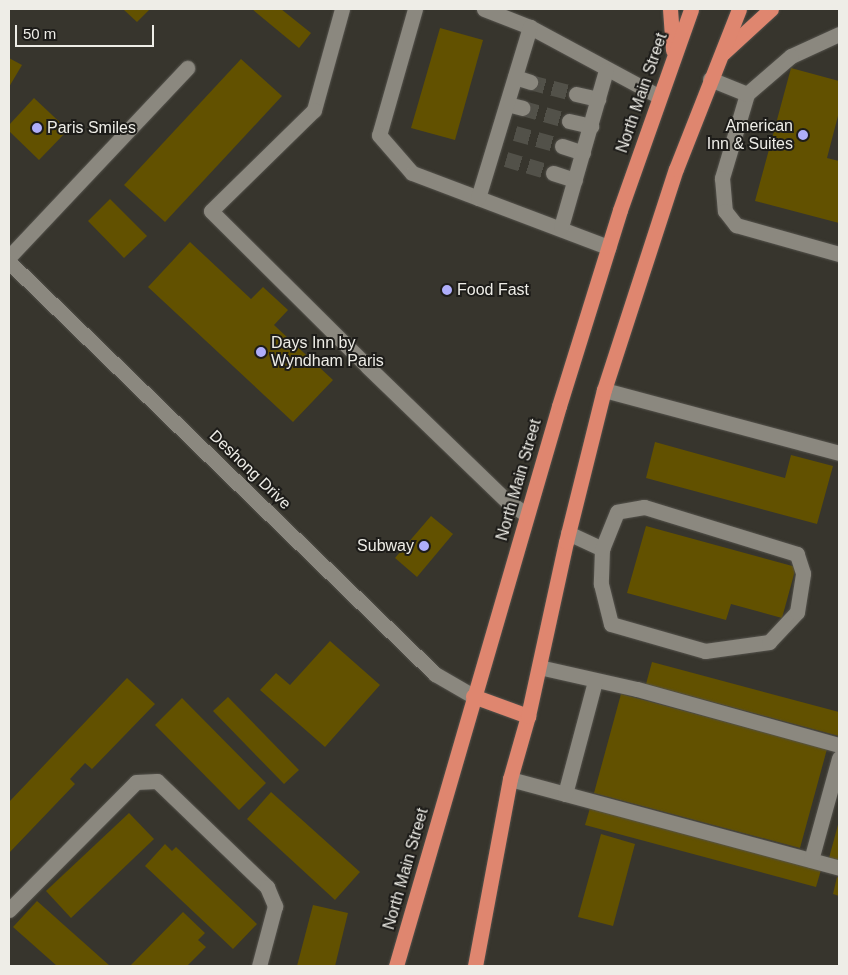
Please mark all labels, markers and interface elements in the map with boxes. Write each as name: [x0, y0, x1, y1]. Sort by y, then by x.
scale bar: [18, 15, 156, 47]
text: 50 m: [23, 25, 56, 42]
street label: North Main Street: [613, 31, 671, 155]
place label: American Inn & Suites: [707, 116, 793, 154]
place label: Paris Smiles: [47, 118, 136, 138]
marker: Paris Smiles: [31, 122, 43, 134]
marker: American Inn & Suites: [797, 129, 809, 141]
place label: Food Fast: [457, 280, 529, 300]
marker: Food Fast: [441, 284, 453, 296]
place label: Days Inn by Wyndham Paris: [271, 333, 384, 371]
marker: Days Inn by Wyndham Paris: [255, 346, 267, 358]
street label: North Main Street: [492, 417, 546, 543]
street label: Deshong Drive: [205, 426, 295, 514]
place label: Subway: [357, 536, 414, 556]
marker: Subway: [418, 540, 430, 552]
street label: North Main Street: [379, 806, 433, 932]

